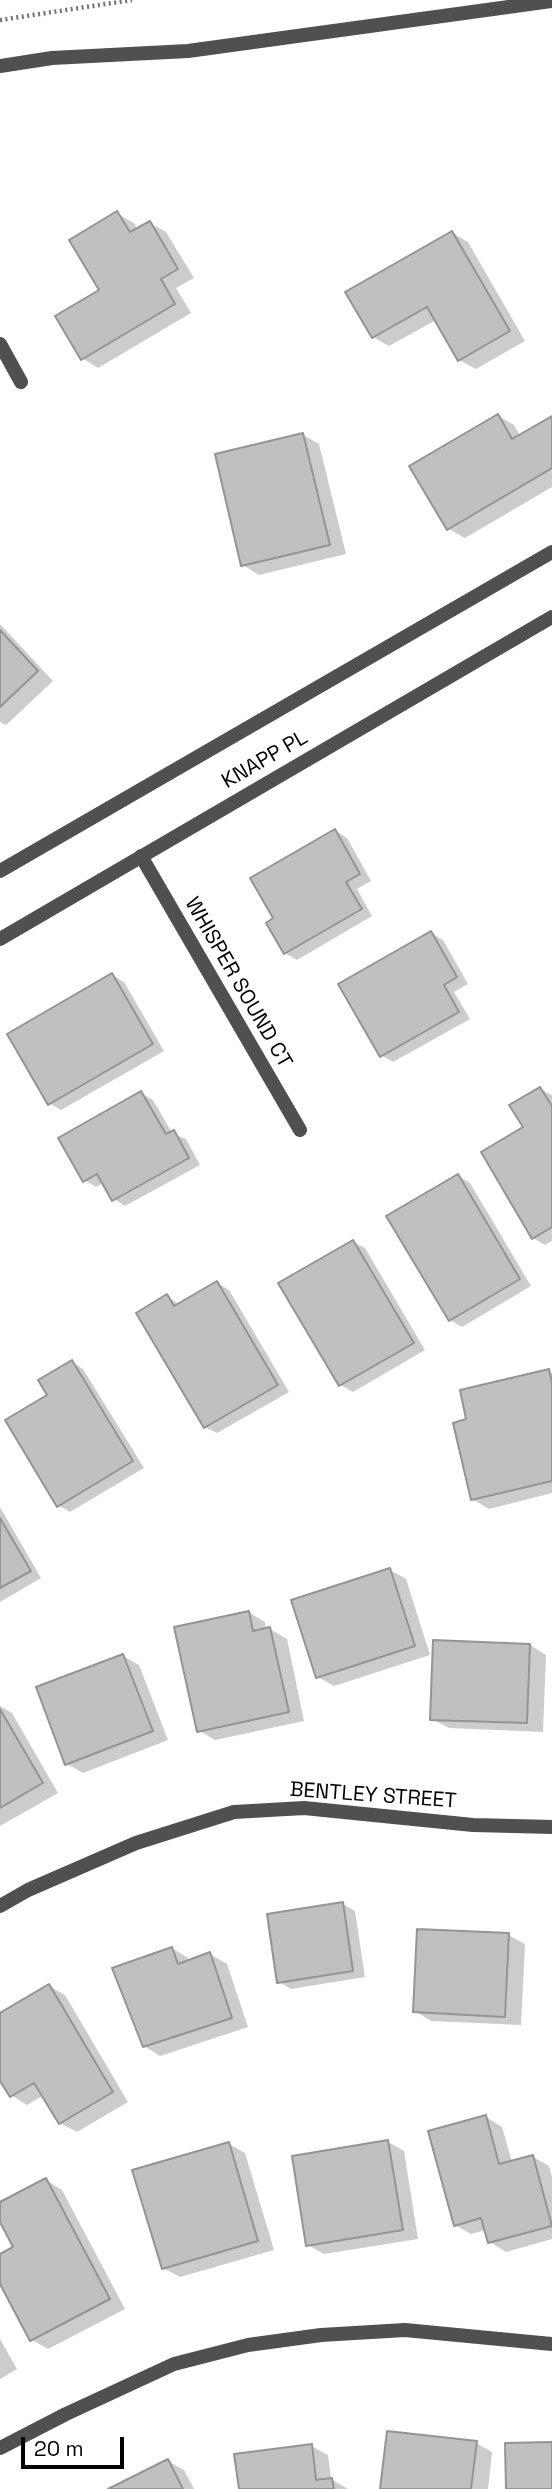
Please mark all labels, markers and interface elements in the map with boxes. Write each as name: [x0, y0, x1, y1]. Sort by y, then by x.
street label: KNAPP PL: [218, 725, 312, 795]
street label: WHISPER SOUND CT: [179, 893, 297, 1073]
street label: BENTLEY STREET: [289, 1778, 457, 1814]
scale bar: [24, 2422, 128, 2466]
text: 20 m: [34, 2435, 84, 2462]

